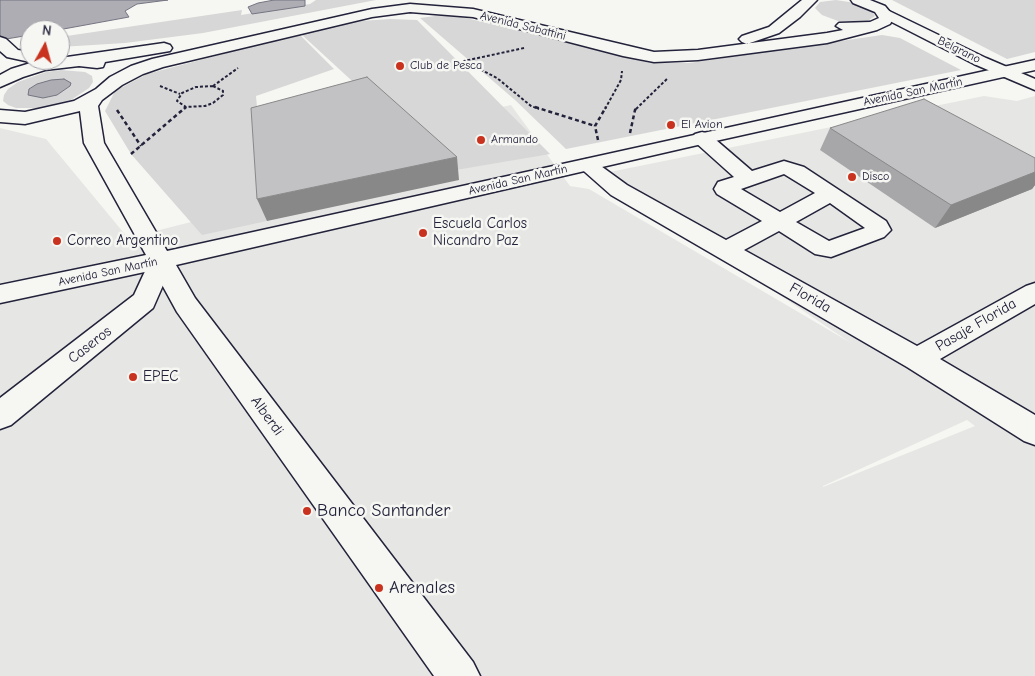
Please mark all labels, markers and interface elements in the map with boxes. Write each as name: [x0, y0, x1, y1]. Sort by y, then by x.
street label: Avenida Sabattini: [479, 8, 567, 44]
north arrow: [20, 20, 70, 70]
text: N: [41, 22, 52, 40]
street label: Belgrano: [935, 33, 983, 67]
place label: Club de Pesca: [410, 59, 482, 73]
marker: Club de Pesca: [394, 60, 406, 72]
street label: Avenida San Martín: [862, 74, 964, 110]
place label: El Avion: [681, 118, 723, 132]
marker: El Avion: [665, 119, 677, 131]
place label: Armando: [491, 133, 538, 147]
marker: Armando: [475, 134, 487, 146]
street label: Avenida San Martín: [467, 162, 569, 198]
place label: Disco: [862, 170, 889, 184]
marker: Disco: [846, 171, 858, 183]
place label: Escuela Carlos Nicandro Paz: [433, 215, 527, 250]
marker: Escuela Carlos Nicandro Paz: [417, 227, 429, 239]
place label: Correo Argentino: [67, 232, 178, 250]
marker: Correo Argentino: [51, 235, 63, 247]
street label: Avenida San Martín: [57, 254, 159, 290]
street label: Florida: [786, 279, 834, 317]
street label: Pasaje Florida: [932, 295, 1020, 355]
street label: Caseros: [65, 322, 115, 368]
place label: EPEC: [143, 368, 179, 386]
marker: EPEC: [127, 371, 139, 383]
street label: Alberdi: [247, 393, 287, 439]
place label: Banco Santander: [317, 500, 450, 522]
marker: Banco Santander: [301, 505, 313, 517]
place label: Arenales: [389, 577, 455, 599]
marker: Arenales: [373, 582, 385, 594]

